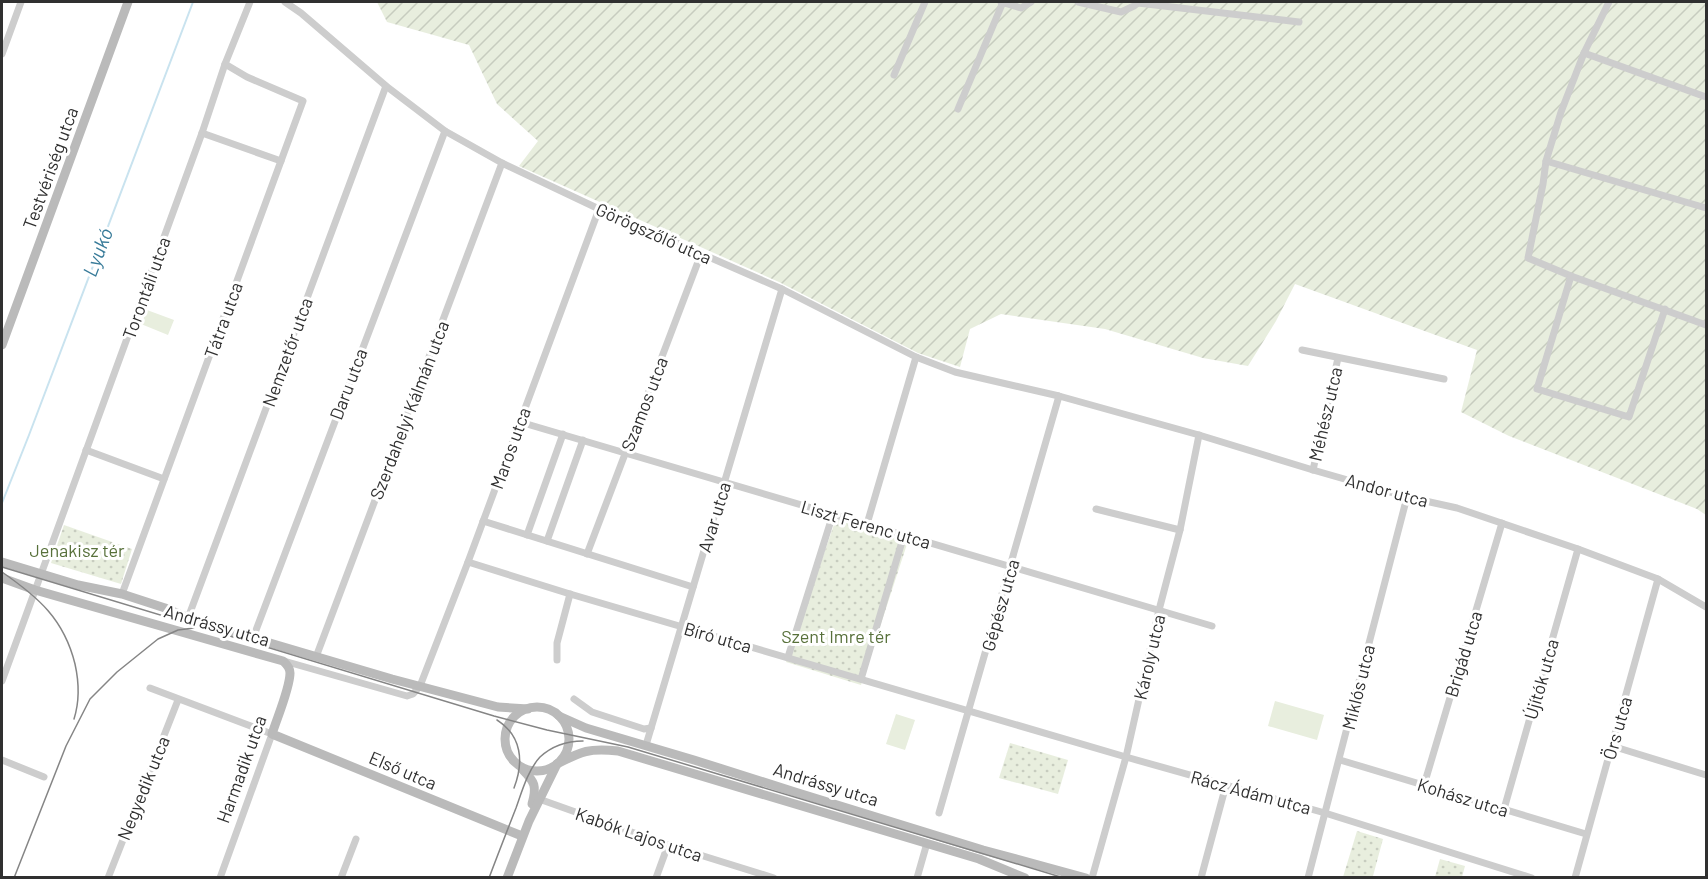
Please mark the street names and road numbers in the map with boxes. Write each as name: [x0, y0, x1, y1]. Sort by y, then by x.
street label: Testvériség utca: [18, 104, 82, 232]
street label: Görögszőlő utca: [593, 198, 715, 268]
street label: Torontáli utca: [117, 234, 175, 342]
street label: Tátra utca: [199, 279, 247, 361]
street label: Nemzetőr utca: [257, 294, 317, 410]
street label: Szerdahelyi Kálmán utca: [365, 318, 453, 502]
street label: Daru utca: [324, 345, 372, 423]
street label: Szamos utca: [616, 354, 672, 454]
street label: Méhész utca: [1303, 365, 1347, 463]
street label: Maros utca: [485, 404, 535, 492]
street label: Andor utca: [1343, 468, 1431, 512]
street label: Avar utca: [693, 479, 735, 555]
street label: Liszt Ferenc utca: [799, 495, 933, 553]
street label: Gépész utca: [976, 556, 1024, 654]
street label: Andrássy utca: [162, 599, 272, 651]
street label: Brigád utca: [1439, 608, 1487, 700]
street label: Károly utca: [1128, 612, 1170, 702]
street label: Bíró utca: [682, 617, 754, 657]
street label: Újítók utca: [1519, 636, 1563, 722]
street label: Miklós utca: [1337, 642, 1379, 732]
street label: Örs utca: [1598, 694, 1636, 762]
street label: Harmadik utca: [211, 712, 271, 826]
street label: Negyedik utca: [112, 733, 174, 843]
street label: Első utca: [366, 746, 440, 794]
street label: Andrássy utca: [771, 758, 881, 810]
street label: Rácz Ádám utca: [1188, 765, 1314, 819]
street label: Kohász utca: [1415, 773, 1511, 821]
street label: Kabók Lajos utca: [573, 802, 705, 866]

